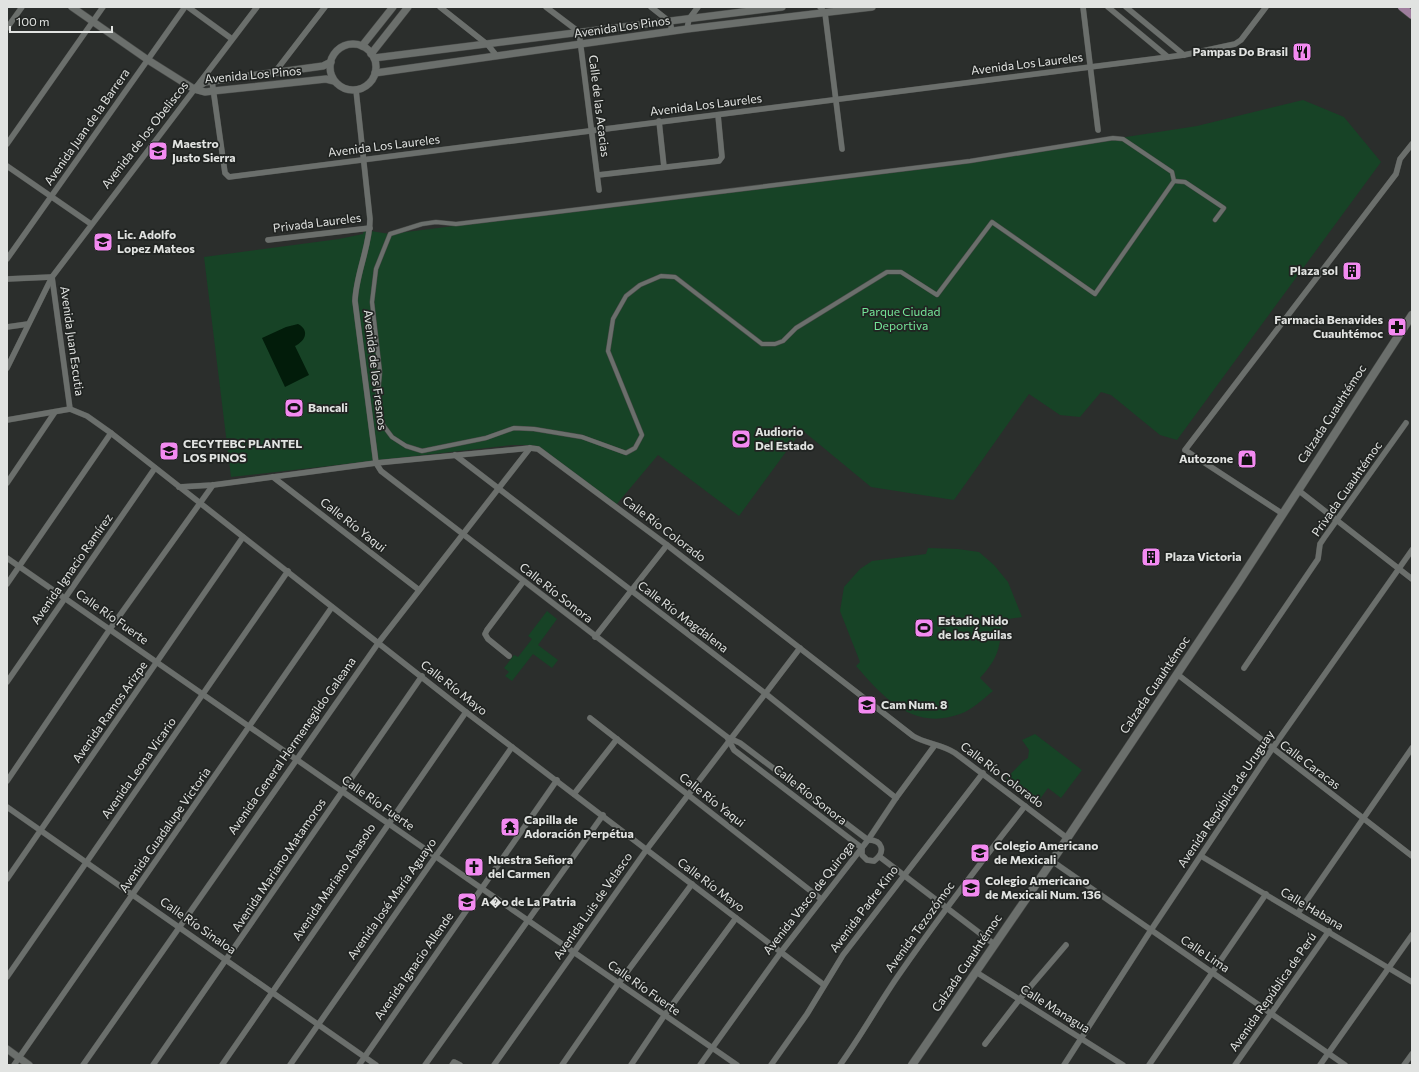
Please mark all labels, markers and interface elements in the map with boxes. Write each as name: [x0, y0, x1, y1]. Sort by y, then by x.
scale bar: [10, 8, 112, 34]
street label: Avenida Los Pinos: [573, 12, 671, 40]
text: 100 m: [16, 14, 50, 28]
restaurant icon: Pampas Do Brasil: [1291, 41, 1313, 63]
place label: Pampas Do Brasil: [1193, 44, 1288, 58]
street label: Avenida Los Laureles: [970, 49, 1084, 77]
street label: Calle de las Acacias: [587, 54, 613, 158]
street label: Avenida Los Pinos: [204, 63, 302, 85]
street label: Avenida Juan de la Barrera: [41, 65, 133, 188]
street label: Avenida de los Obeliscos: [98, 78, 190, 191]
street label: Avenida Los Laureles: [649, 90, 763, 118]
street label: Avenida Los Laureles: [327, 131, 441, 159]
place label: Maestro Justo Sierra: [172, 136, 236, 165]
school or university icon: Maestro Justo Sierra: [147, 140, 169, 162]
street label: Privada Laureles: [272, 210, 362, 234]
place label: Lic. Adolfo Lopez Mateos: [117, 227, 195, 255]
school or university icon: Lic. Adolfo Lopez Mateos: [92, 231, 114, 253]
building icon: Plaza sol: [1341, 260, 1363, 282]
place label: Plaza sol: [1290, 263, 1338, 277]
street label: Avenida Juan Escutia: [57, 285, 88, 397]
park label: Parque Ciudad Deportiva: [862, 304, 941, 332]
street label: Avenida de los Fresnos: [362, 309, 390, 431]
place label: Farmacia Benavides Cuauhtémoc: [1274, 312, 1383, 340]
pharmacy icon: Farmacia Benavides Cuauhtémoc: [1386, 316, 1408, 338]
street label: Calzada Cuauhtémoc: [1294, 361, 1368, 465]
sports icon: Bancali: [283, 397, 305, 419]
place label: Bancali: [308, 400, 348, 414]
place label: Audiorio Del Estado: [755, 424, 814, 452]
sports icon: Audiorio Del Estado: [730, 428, 752, 450]
place label: CECYTEBC PLANTEL LOS PINOS: [183, 436, 302, 464]
street label: Privada Cuauhtémoc: [1308, 438, 1384, 539]
school or university icon: CECYTEBC PLANTEL LOS PINOS: [158, 440, 180, 462]
shop icon: Autozone: [1236, 448, 1258, 470]
place label: Autozone: [1179, 451, 1233, 465]
street label: Calle Río Colorado: [620, 492, 709, 564]
street label: Calle Río Yaqui: [318, 494, 389, 554]
street label: Avenida Ignacio Ramírez: [28, 510, 115, 626]
building icon: Plaza Victoria: [1140, 546, 1162, 568]
place label: Plaza Victoria: [1165, 549, 1242, 563]
street label: Calle Río Sonora: [517, 559, 596, 625]
street label: Calle Río Magdalena: [636, 578, 732, 655]
street label: Calle Río Fuerte: [74, 586, 152, 646]
place label: Estadio Nido de los Águilas: [938, 613, 1013, 641]
sports icon: Estadio Nido de los Águilas: [913, 617, 935, 639]
street label: Calzada Cuauhtémoc: [1116, 633, 1192, 736]
street label: Avenida General Hermenegildo Galeana: [224, 654, 358, 837]
street label: Calle Río Mayo: [419, 657, 491, 718]
street label: Avenida Ramos Arizpe: [69, 658, 150, 765]
school or university icon: Cam Num. 8: [856, 694, 878, 716]
place label: Cam Num. 8: [881, 697, 948, 711]
street label: Avenida Leona Vicario: [98, 714, 178, 821]
street label: Avenida República de Uruguay: [1174, 727, 1276, 870]
street label: Calle Caracas: [1278, 737, 1344, 792]
street label: Calle Río Colorado: [958, 738, 1047, 810]
street label: Calle Río Sonora: [771, 761, 850, 827]
street label: Avenida Guadalupe Victoria: [116, 764, 213, 895]
street label: Calle Río Yaqui: [677, 769, 748, 829]
street label: Calle Río Fuerte: [340, 772, 418, 832]
street label: Avenida Mariano Matamoros: [228, 795, 328, 934]
place label: Capilla de Adoración Perpétua: [524, 812, 634, 840]
temple icon: Capilla de Adoración Perpétua: [499, 816, 521, 838]
street label: Avenida Mariano Abasolo: [289, 820, 378, 943]
street label: Avenida José María Aguayo: [344, 835, 439, 962]
street label: Avenida Vasco de Quiroga: [760, 838, 857, 957]
place label: Colegio Americano de Mexicali: [994, 838, 1098, 866]
school or university icon: Colegio Americano de Mexicali: [969, 842, 991, 864]
street label: Avenida Luis de Velasco: [550, 849, 634, 962]
place label: Nuestra Señora del Carmen: [488, 852, 573, 880]
street label: Calle Río Mayo: [675, 854, 748, 914]
church icon: Nuestra Señora del Carmen: [463, 856, 485, 878]
street label: Avenida Padre Kino: [826, 862, 900, 954]
place label: Colegio Americano de Mexicali Num. 136: [985, 873, 1101, 901]
school or university icon: Colegio Americano de Mexicali Num. 136: [960, 877, 982, 899]
street label: Avenida Tezozómoc: [882, 878, 957, 974]
street label: Calle Habana: [1278, 884, 1347, 932]
school or university icon: A�o de La Patria: [456, 891, 478, 913]
street label: Calle Río Sinaloa: [158, 894, 239, 957]
place label: A�o de La Patria: [481, 894, 576, 909]
street label: Avenida Ignacio Allende: [371, 909, 456, 1022]
street label: Calzada Cuauhtémoc: [928, 911, 1004, 1014]
street label: Avenida República de Perú: [1226, 929, 1319, 1054]
street label: Calle Lima: [1178, 932, 1233, 975]
street label: Calle Río Fuerte: [606, 957, 684, 1017]
street label: Calle Managua: [1018, 981, 1093, 1035]

